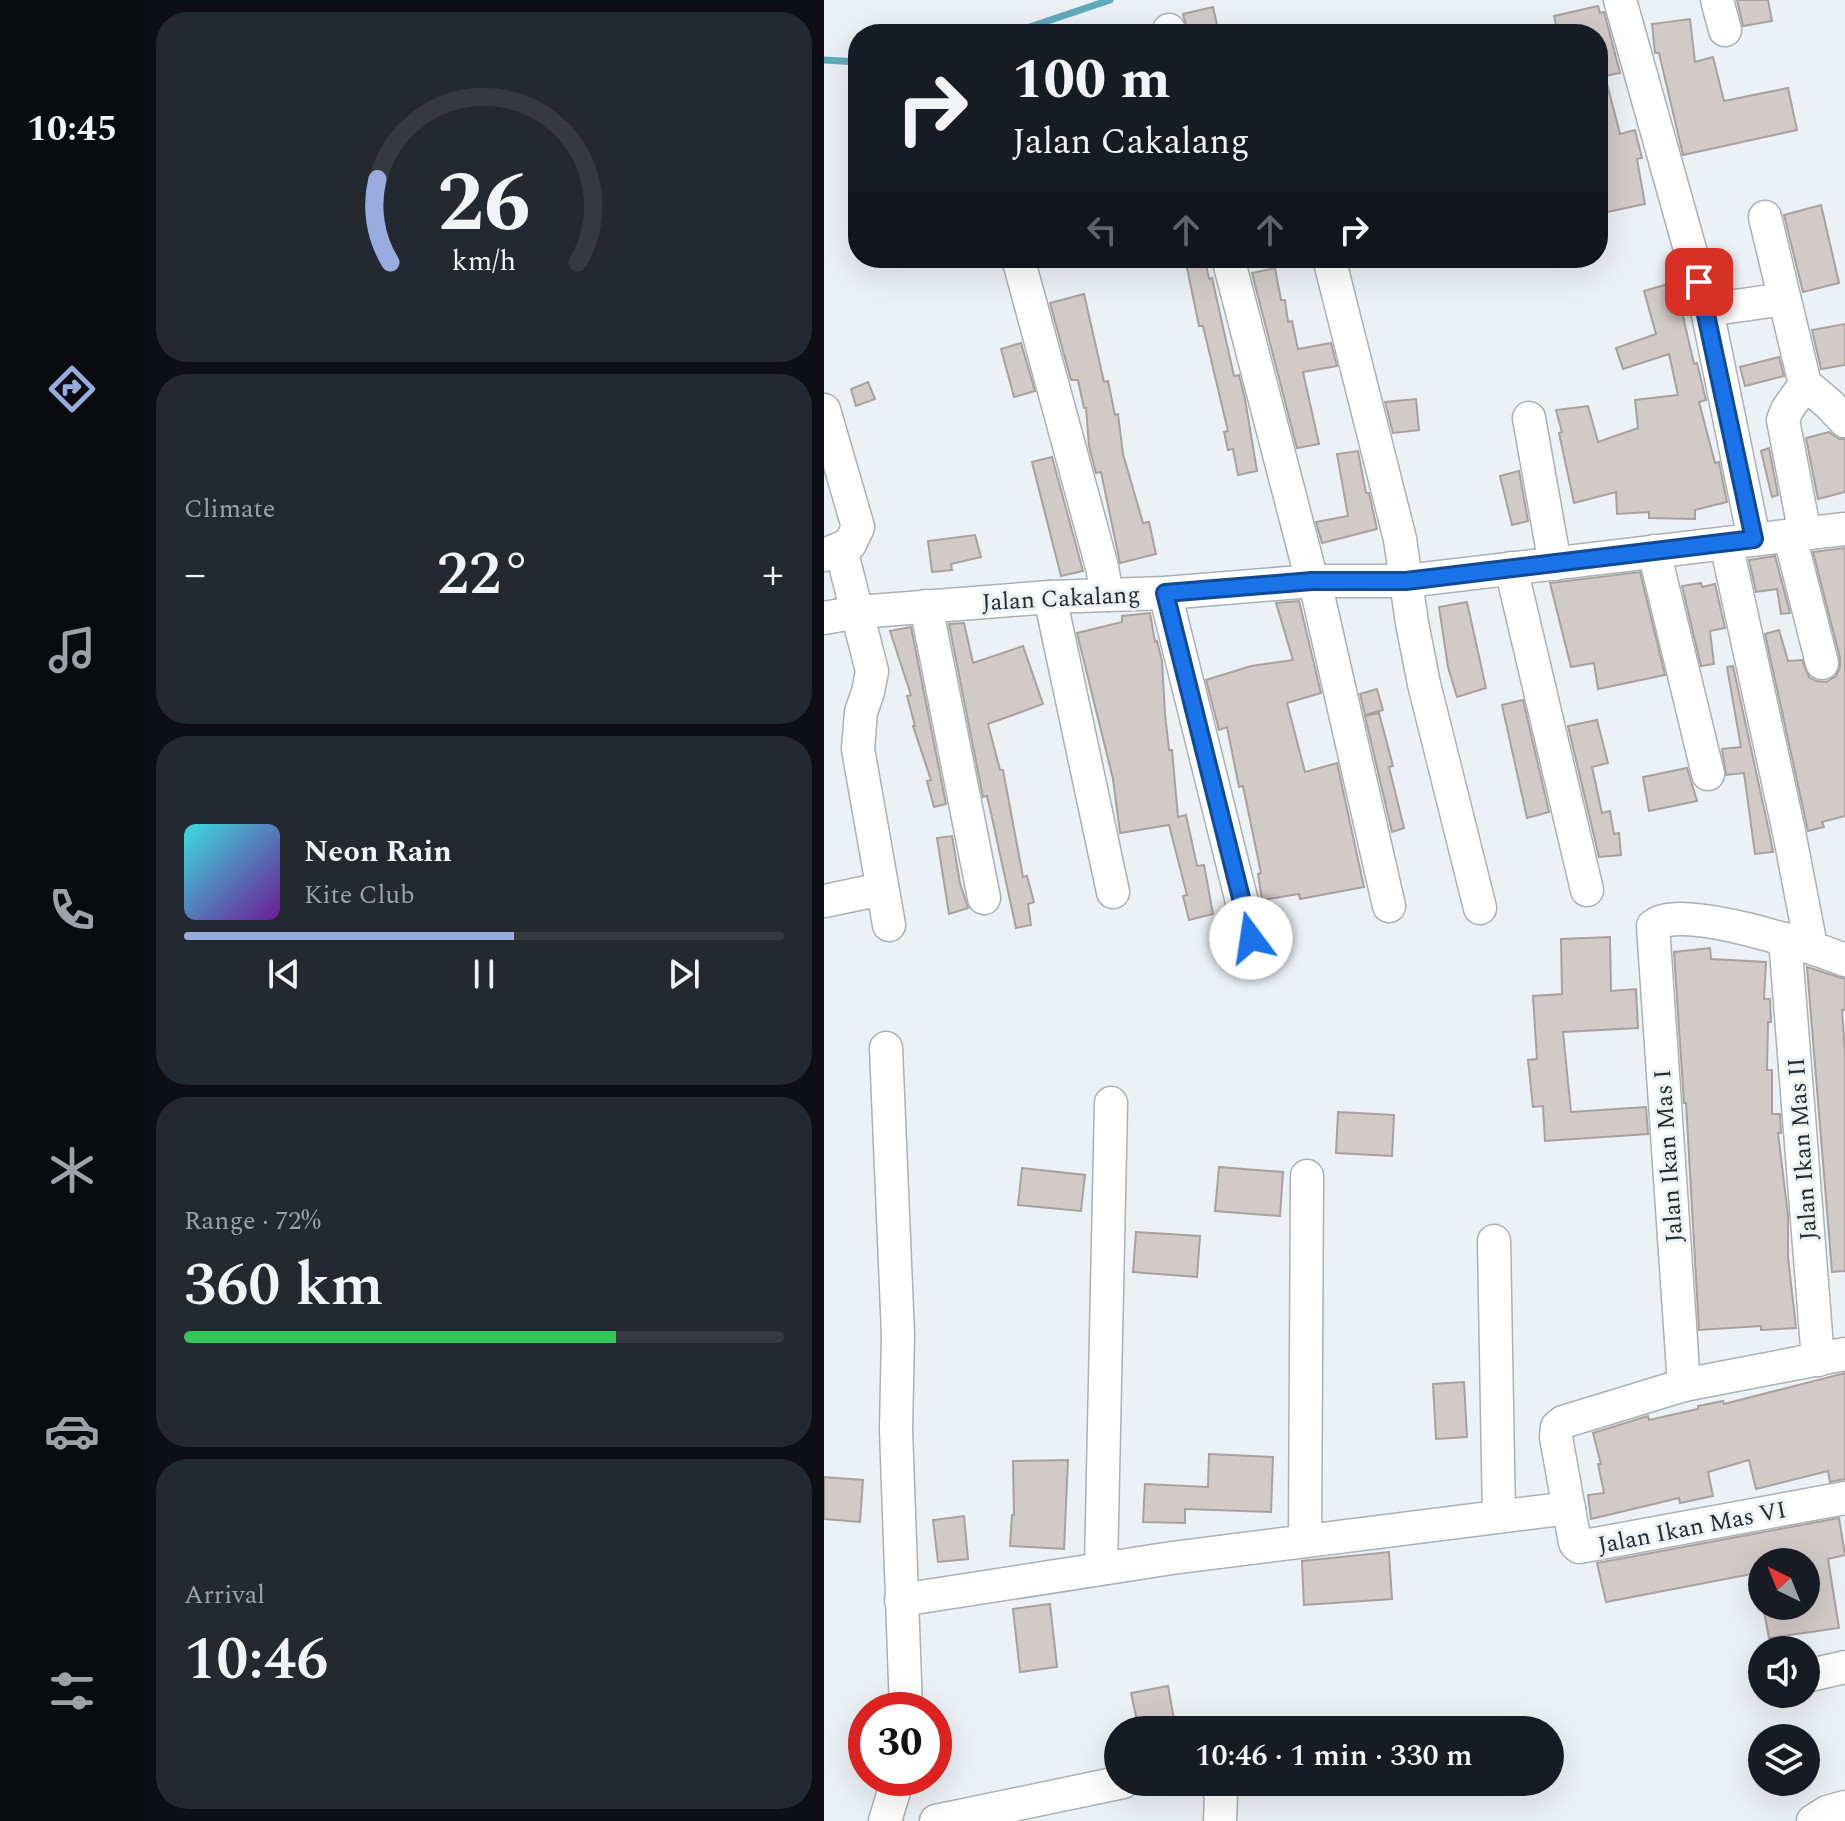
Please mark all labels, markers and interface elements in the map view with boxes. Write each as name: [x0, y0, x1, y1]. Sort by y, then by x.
text: 100 m: [1012, 38, 1171, 123]
icon: right: [880, 56, 984, 160]
text: 10:45: [27, 102, 117, 157]
text: Jalan Cakalang: [1012, 115, 1250, 170]
text: 26: [437, 140, 531, 267]
icon: left: [1080, 208, 1124, 252]
icon: ahead: [1164, 208, 1208, 252]
icon: ahead: [1248, 208, 1292, 252]
icon: right: [1332, 208, 1376, 252]
text: km/h: [452, 240, 516, 283]
pin: [1665, 248, 1733, 316]
icon: arrive: [1677, 260, 1721, 304]
icon: directions: [44, 361, 100, 417]
text: Climate: [184, 489, 275, 529]
text: 22°: [437, 529, 531, 621]
text: −: [184, 541, 206, 608]
text: +: [762, 541, 784, 608]
street label: Jalan Cakalang: [981, 577, 1141, 621]
icon: music: [44, 622, 100, 678]
text: Neon Rain: [304, 829, 452, 875]
text: Kite Club: [304, 875, 415, 915]
icon: phone: [44, 882, 100, 938]
position arrow: [1209, 896, 1293, 980]
icon: previous: [262, 952, 306, 996]
icon: pause: [462, 952, 506, 996]
icon: next: [662, 952, 706, 996]
street label: Jalan Ikan Mas II: [1779, 1056, 1827, 1241]
street label: Jalan Ikan Mas I: [1645, 1068, 1693, 1244]
icon: climate: [44, 1142, 100, 1198]
text: Range · 72%: [184, 1201, 321, 1241]
text: 360 km: [184, 1240, 384, 1332]
icon: car: [44, 1403, 100, 1459]
street label: Jalan Ikan Mas VI: [1595, 1492, 1790, 1564]
north arrow: [1748, 1548, 1820, 1620]
map controls: [1748, 1548, 1820, 1796]
text: Arrival: [184, 1575, 265, 1615]
text: 10:46: [184, 1614, 328, 1706]
button: sound: [1748, 1636, 1820, 1708]
icon: filters: [44, 1663, 100, 1719]
speed limit sign: 30: [848, 1692, 952, 1796]
button: layers: [1748, 1724, 1820, 1796]
text: 10:46 · 1 min · 330 m: [1195, 1733, 1473, 1779]

